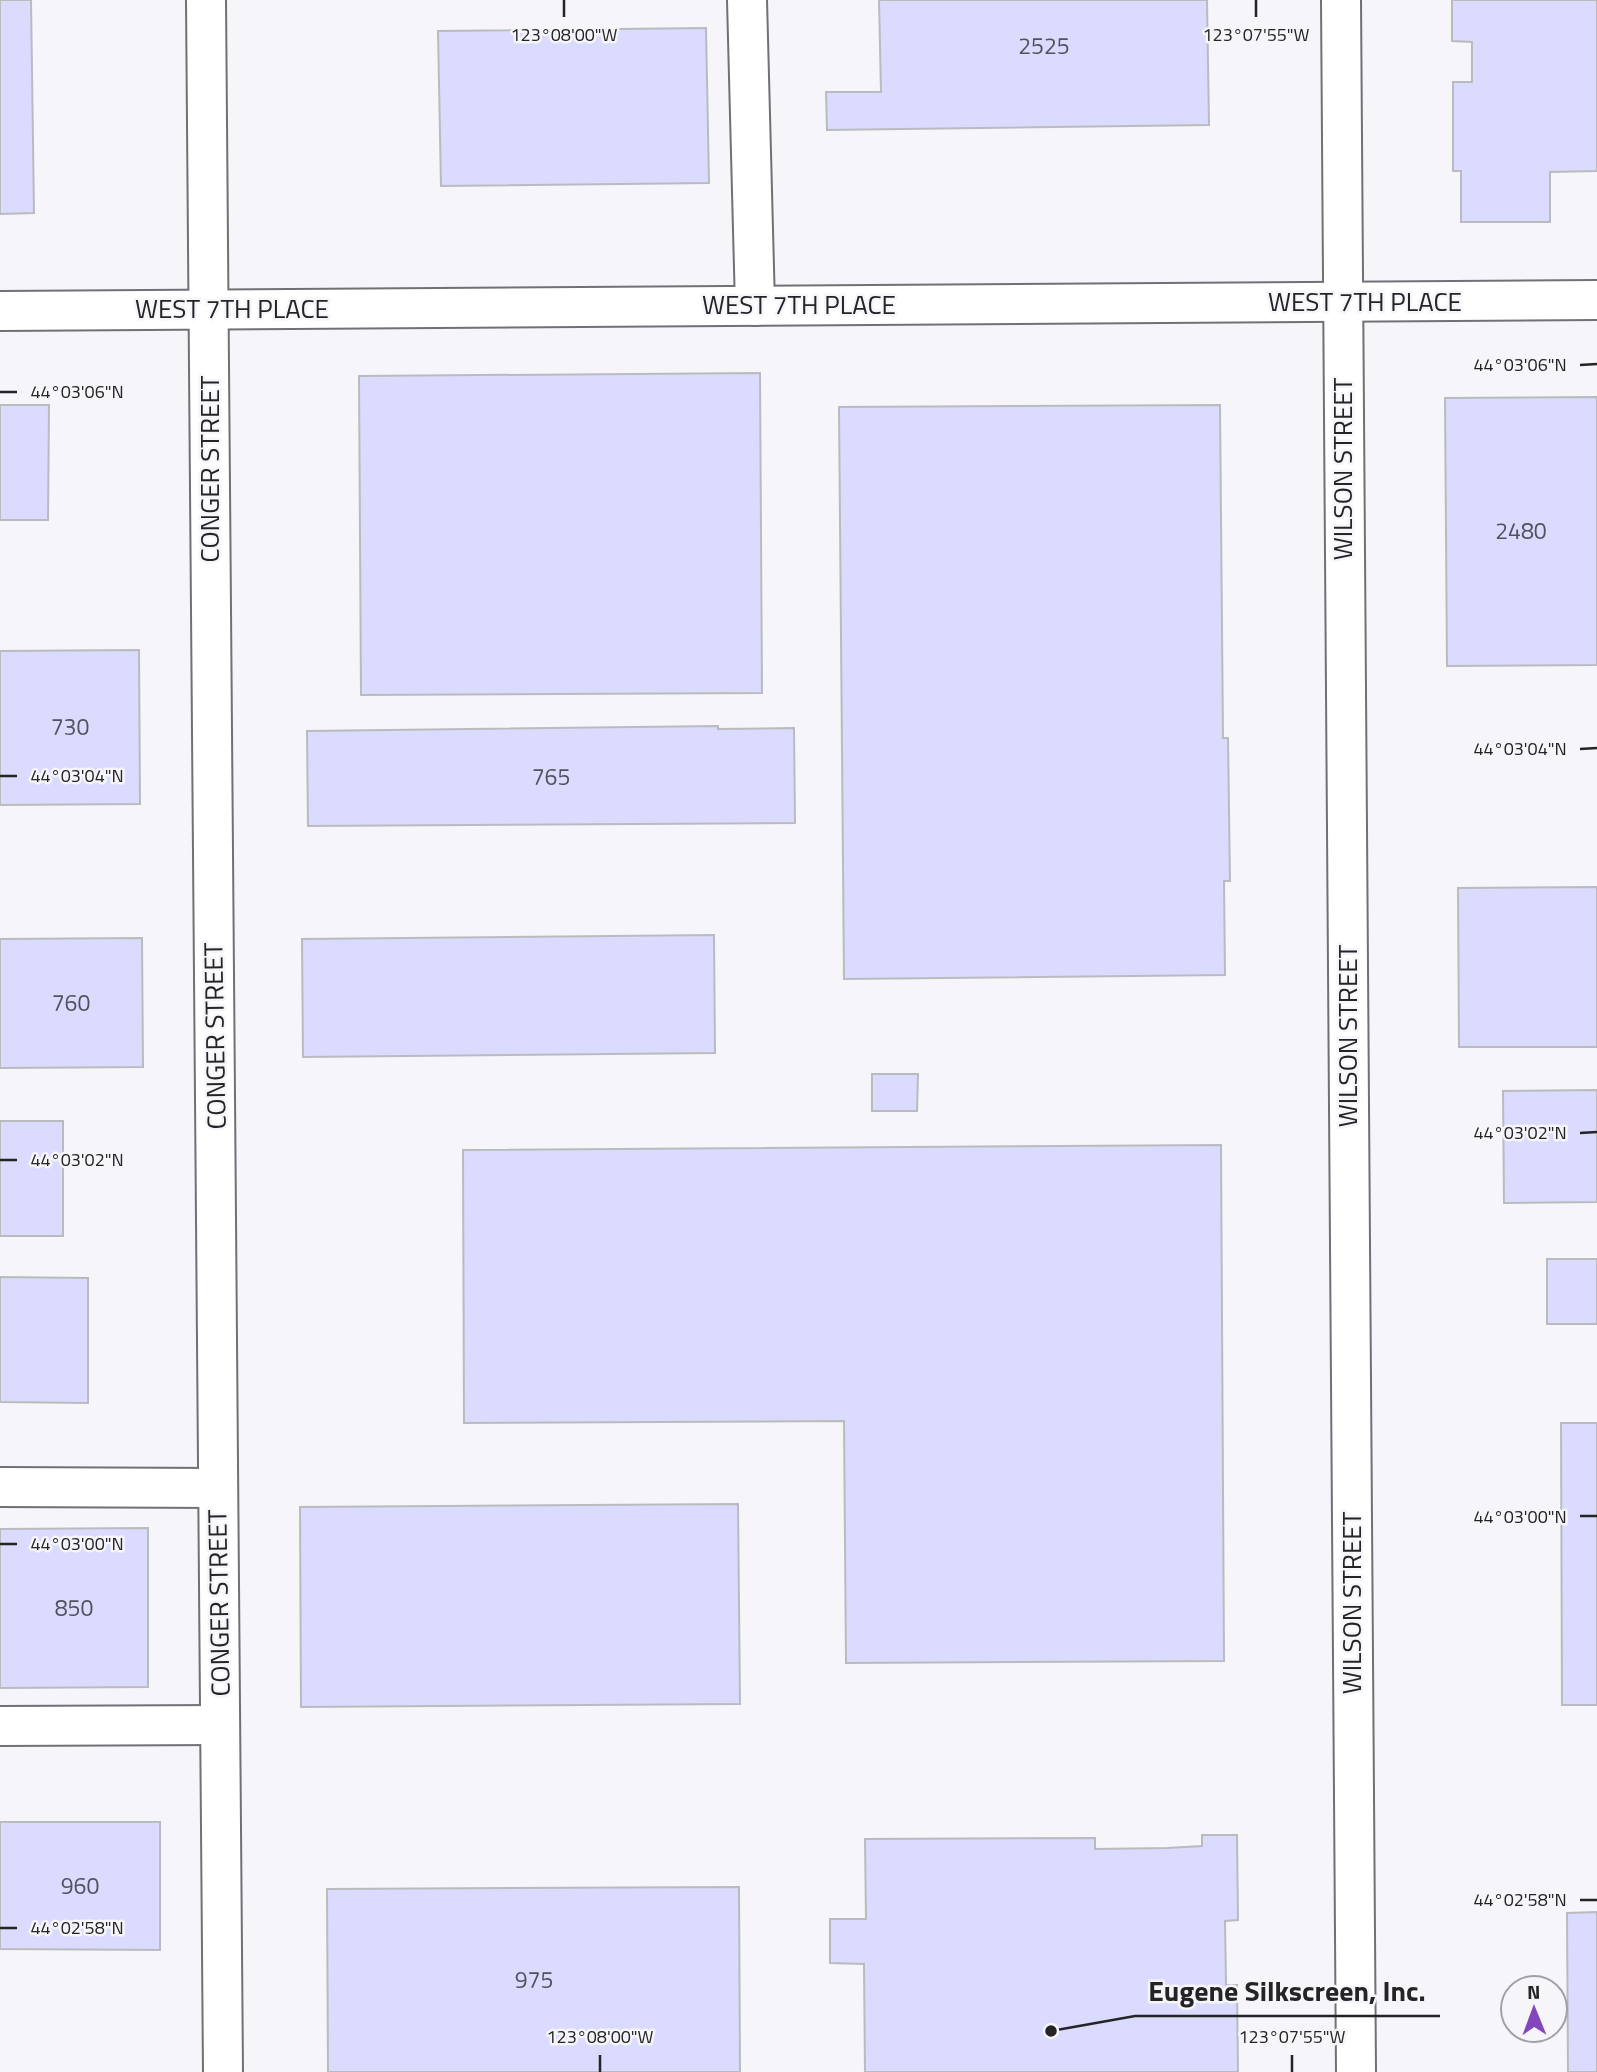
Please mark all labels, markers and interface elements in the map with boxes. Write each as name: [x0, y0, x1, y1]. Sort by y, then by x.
text: 123°08'00"W: [510, 21, 618, 48]
text: 123°07'55"W: [1202, 21, 1310, 48]
house number: 2525: [1018, 28, 1070, 63]
street label: WEST 7TH PLACE: [1268, 282, 1462, 321]
street label: WEST 7TH PLACE: [702, 285, 896, 324]
street label: WEST 7TH PLACE: [135, 289, 329, 328]
text: 44°03'06"N: [1473, 351, 1567, 378]
street label: CONGER STREET: [190, 375, 229, 562]
street label: WILSON STREET: [1323, 377, 1362, 560]
text: 44°03'06"N: [30, 378, 124, 405]
house number: 2480: [1495, 513, 1547, 548]
house number: 730: [51, 709, 89, 744]
text: 44°03'04"N: [1473, 735, 1567, 762]
house number: 765: [532, 759, 570, 794]
text: 44°03'04"N: [30, 762, 124, 789]
street label: CONGER STREET: [193, 942, 236, 1130]
street label: WILSON STREET: [1328, 944, 1367, 1127]
house number: 760: [52, 985, 90, 1020]
text: 44°03'02"N: [1473, 1119, 1567, 1146]
text: 44°03'02"N: [30, 1146, 124, 1173]
text: 44°03'00"N: [1473, 1503, 1567, 1530]
street label: CONGER STREET: [197, 1509, 240, 1697]
street label: WILSON STREET: [1332, 1511, 1371, 1694]
text: 44°03'00"N: [30, 1530, 124, 1557]
house number: 850: [55, 1590, 93, 1625]
house number: 960: [61, 1868, 99, 1903]
text: 44°02'58"N: [1473, 1886, 1567, 1913]
text: 44°02'58"N: [30, 1914, 124, 1941]
house number: 975: [515, 1962, 553, 1997]
callout: Eugene Silkscreen, Inc.: [1135, 1967, 1440, 2016]
text: Eugene Silkscreen, Inc.: [1148, 1969, 1426, 2012]
north arrow: [1499, 1974, 1569, 2044]
text: N: [1527, 1977, 1541, 2006]
text: 123°08'00"W: [546, 2023, 654, 2050]
text: 123°07'55"W: [1238, 2023, 1346, 2050]

